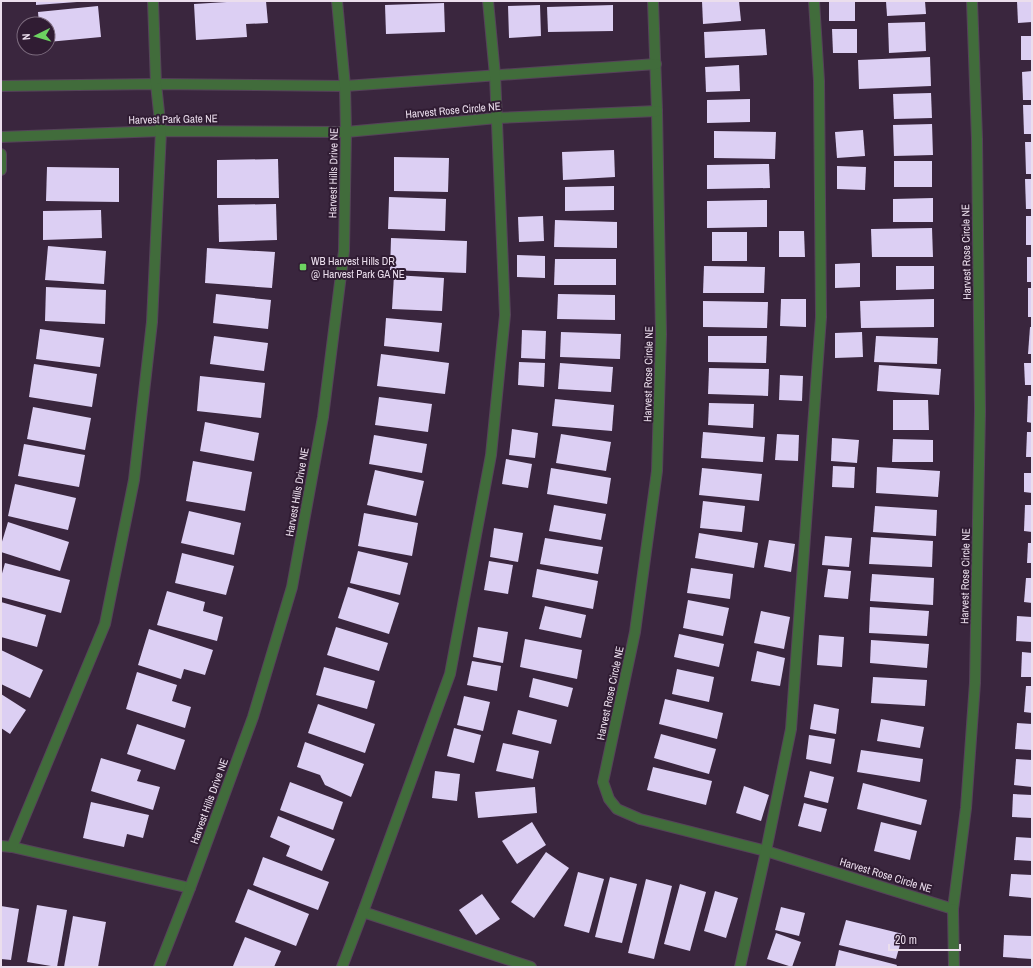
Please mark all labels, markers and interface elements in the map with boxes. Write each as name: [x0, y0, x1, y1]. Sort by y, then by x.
north arrow: [16, 16, 56, 56]
text: N: [19, 33, 33, 41]
street label: Harvest Rose Circle NE: [405, 99, 501, 121]
street label: Harvest Park Gate NE: [128, 111, 218, 127]
street label: Harvest Hills Drive NE: [325, 128, 341, 218]
street label: Harvest Rose Circle NE: [958, 204, 974, 300]
place label: WB Harvest Hills DR @ Harvest Park GA NE: [311, 254, 405, 281]
marker: WB Harvest Hills DR @ Harvest Park GA NE: [298, 262, 308, 272]
street label: Harvest Rose Circle NE: [640, 326, 656, 422]
street label: Harvest Hills Drive NE: [282, 446, 312, 538]
street label: Harvest Rose Circle NE: [957, 528, 973, 624]
street label: Harvest Rose Circle NE: [593, 645, 627, 741]
street label: Harvest Hills Drive NE: [187, 756, 231, 846]
street label: Harvest Rose Circle NE: [838, 854, 934, 896]
scale bar: [889, 926, 960, 952]
text: 20 m: [895, 932, 917, 948]

